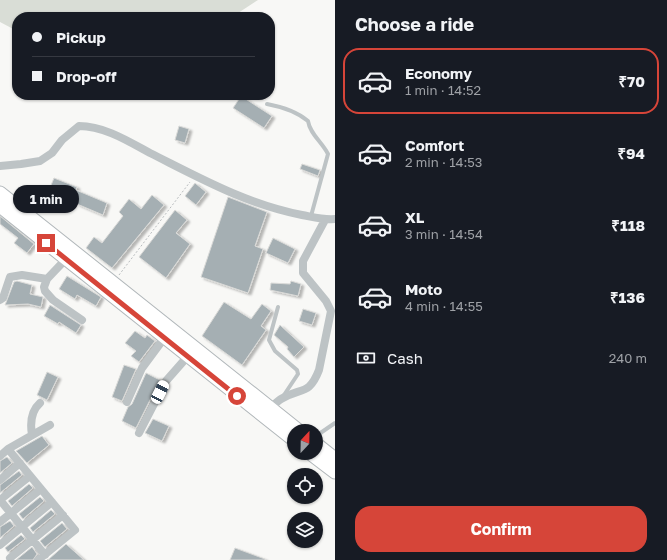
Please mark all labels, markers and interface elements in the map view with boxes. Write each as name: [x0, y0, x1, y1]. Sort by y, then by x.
text: Choose a ride: [355, 13, 474, 35]
text: Pickup: [56, 28, 106, 46]
icon: car: [357, 63, 393, 99]
text: Economy: [405, 64, 472, 82]
text: Drop-off: [56, 67, 116, 85]
text: ₹70: [618, 72, 645, 90]
text: 1 min · 14:52: [405, 82, 481, 98]
icon: car: [357, 135, 393, 171]
text: Comfort: [405, 136, 464, 154]
text: ₹94: [618, 144, 645, 162]
text: 2 min · 14:53: [405, 154, 482, 170]
callout: 1 min: [13, 185, 79, 213]
text: 1 min: [30, 191, 62, 207]
icon: car: [357, 207, 393, 243]
text: XL: [405, 208, 424, 226]
text: ₹118: [611, 216, 645, 234]
text: 3 min · 14:54: [405, 226, 483, 242]
route end: [37, 234, 55, 252]
icon: car: [357, 279, 393, 315]
text: Moto: [405, 280, 442, 298]
text: ₹136: [610, 288, 645, 306]
text: 4 min · 14:55: [405, 298, 483, 314]
icon: cash: [355, 347, 377, 369]
text: Cash: [387, 349, 423, 367]
text: 240 m: [609, 350, 647, 366]
car: [149, 379, 171, 405]
route start: [228, 387, 246, 405]
north arrow: [287, 424, 323, 460]
map controls: [287, 424, 323, 548]
button: locate: [287, 468, 323, 504]
button: Confirm: [355, 506, 647, 552]
button: layers: [287, 512, 323, 548]

